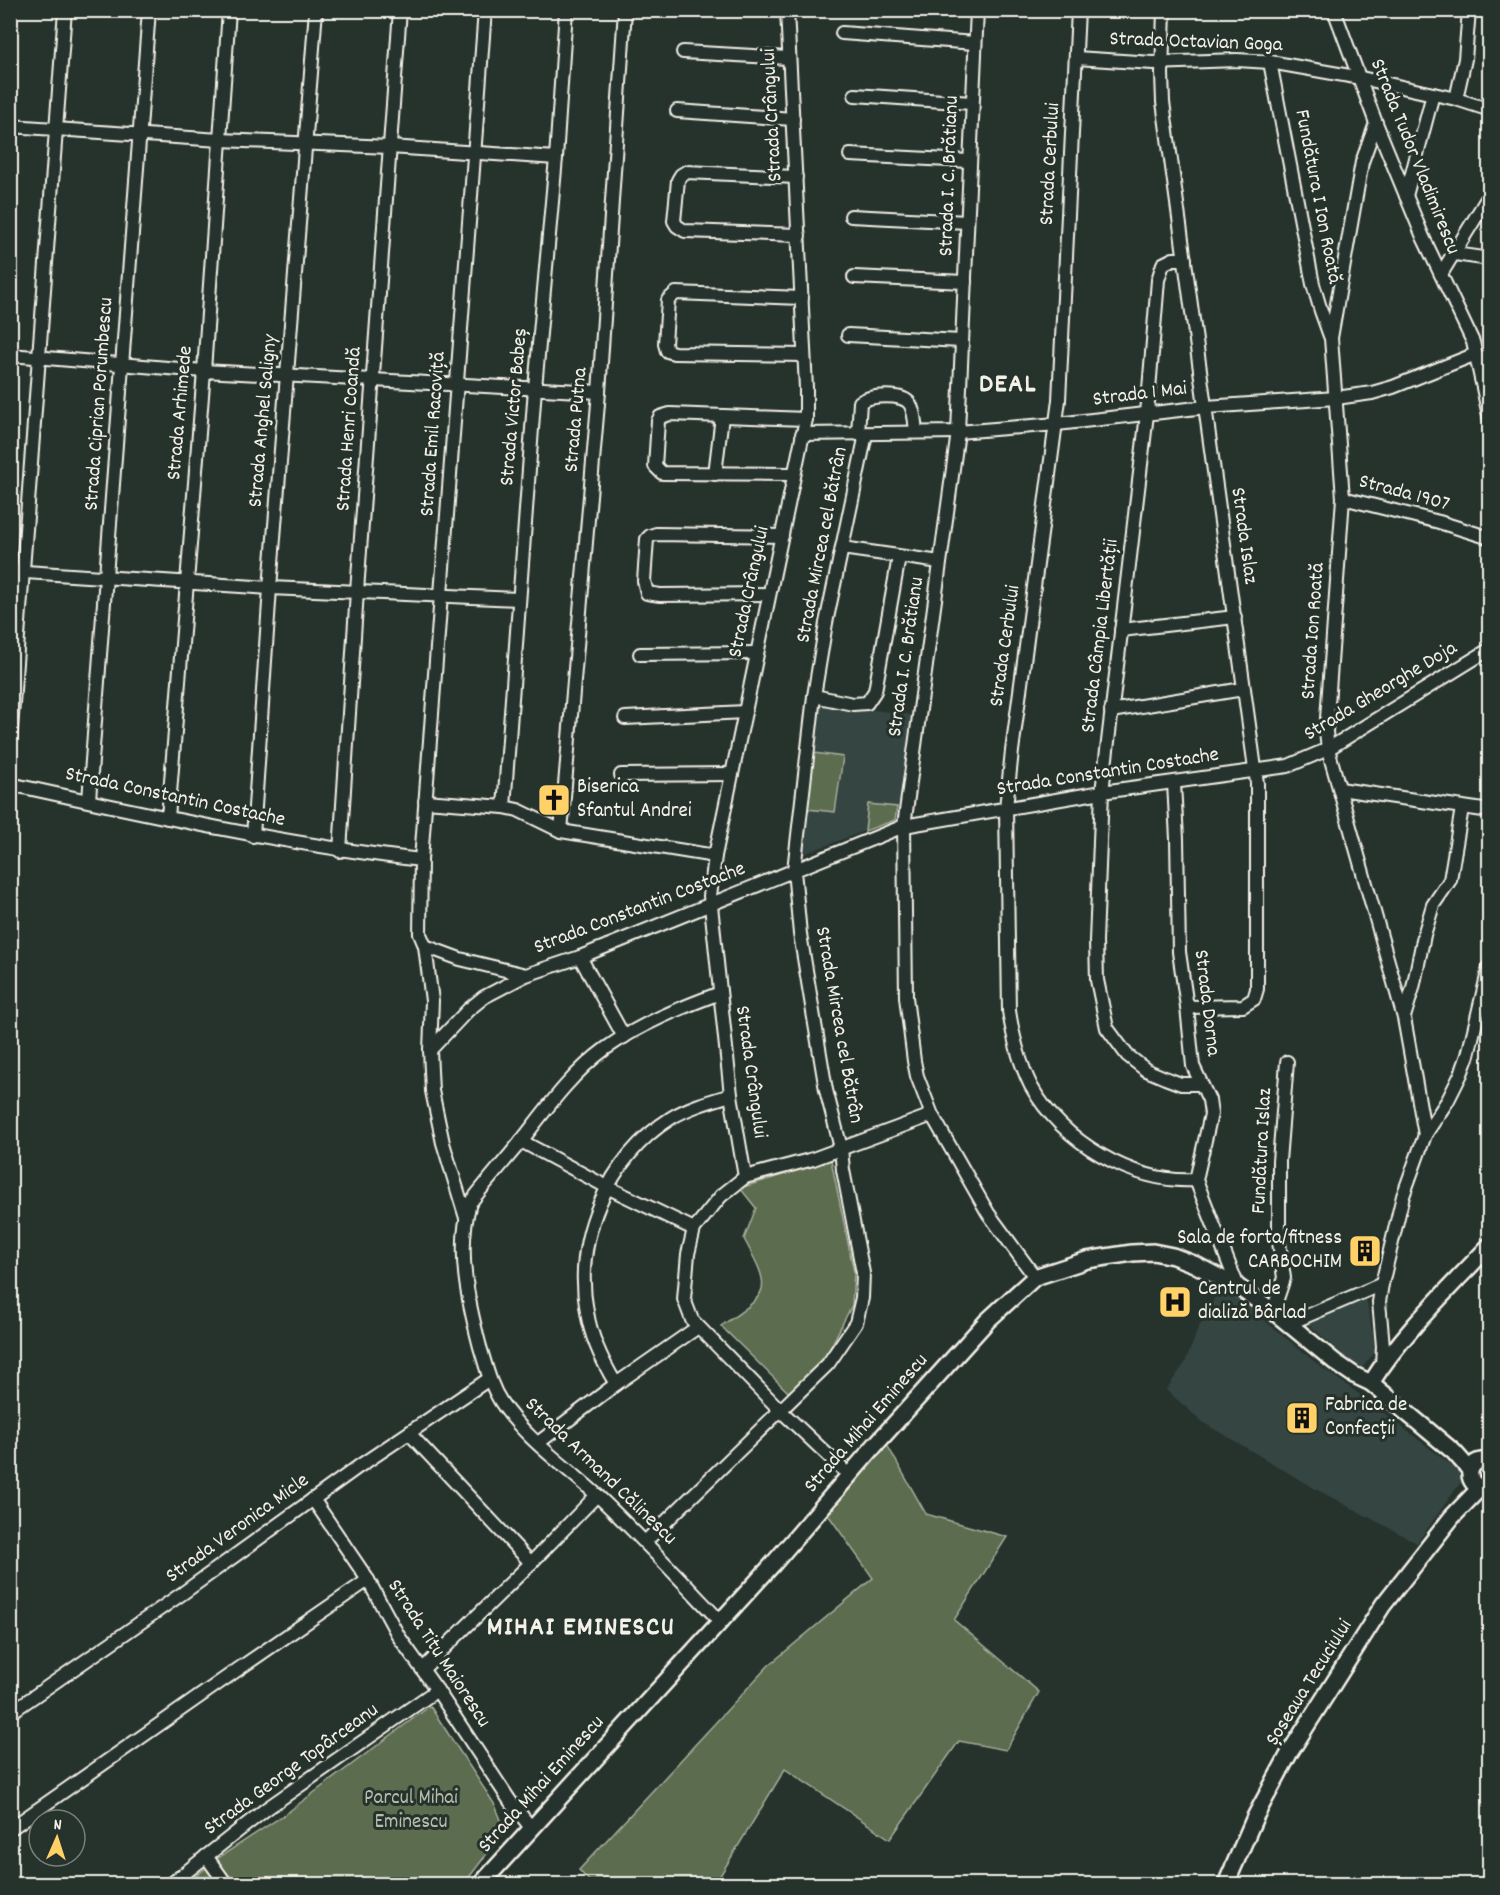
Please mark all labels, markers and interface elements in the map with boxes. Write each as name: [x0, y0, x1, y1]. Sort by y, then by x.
street label: Strada Octavian Goga: [1109, 25, 1284, 61]
street label: Strada Crângului: [755, 47, 791, 183]
street label: Strada Tudor Vladimirescu: [1361, 55, 1467, 259]
street label: Strada I. C. Brătianu: [932, 95, 968, 257]
street label: Strada Cerbului: [1033, 102, 1069, 226]
street label: Fundătura I Ion Roată: [1285, 107, 1349, 287]
street label: Strada Ciprian Porumbescu: [78, 296, 122, 512]
street label: Strada Victor Babeș: [493, 327, 537, 487]
street label: Strada Anghel Saligny: [241, 333, 287, 509]
street label: Strada Arhimede: [160, 345, 202, 481]
street label: Strada Henri Coandă: [329, 345, 371, 512]
street label: Strada Emil Racoviță: [413, 350, 455, 518]
street label: Strada Putna: [557, 365, 597, 474]
district label: DEAL: [979, 366, 1037, 405]
street label: Strada 1 Mai: [1091, 374, 1189, 416]
street label: Strada Mircea cel Bătrân: [789, 444, 857, 646]
street label: Strada 1907: [1355, 467, 1453, 521]
street label: Strada Islaz: [1221, 486, 1265, 586]
street label: Strada Crângului: [721, 523, 779, 660]
street label: Strada Câmpia Libertății: [1074, 537, 1128, 735]
street label: Strada Ion Roată: [1294, 561, 1334, 700]
street label: Strada I. C. Brătianu: [881, 575, 933, 739]
street label: Strada Cerbului: [983, 583, 1029, 709]
street label: Strada Gheorghe Doja: [1299, 634, 1464, 750]
street label: Strada Constantin Costache: [995, 741, 1221, 805]
street label: Strada Constantin Costache: [62, 760, 288, 836]
place label: Biserica Sfantul Andrei: [577, 773, 692, 827]
church icon: Biserica Sfantul Andrei: [536, 782, 572, 818]
street label: Strada Constantin Costache: [530, 855, 750, 963]
street label: Strada Mircea cel Bătrân: [806, 924, 870, 1126]
street label: Strada Dorna: [1185, 948, 1228, 1059]
street label: Strada Crângului: [726, 1004, 774, 1140]
street label: Fundătura Islaz: [1245, 1087, 1281, 1215]
place label: Sala de forta/fitness CARBOCHIM: [1177, 1224, 1342, 1278]
building icon: Sala de forta/fitness CARBOCHIM: [1347, 1233, 1383, 1269]
place label: Centrul de dializă Bârlad: [1198, 1275, 1307, 1329]
hospital icon: Centrul de dializă Bârlad: [1157, 1284, 1193, 1320]
street label: Strada Mihai Eminescu: [798, 1348, 936, 1500]
street label: Strada Armand Călinescu: [517, 1391, 683, 1553]
place label: Fabrica de Confecții: [1325, 1391, 1407, 1445]
building icon: Fabrica de Confecții: [1284, 1400, 1320, 1436]
street label: Strada Veronica Micle: [160, 1467, 316, 1591]
street label: Strada Titu Maiorescu: [379, 1574, 497, 1734]
district label: MIHAI EMINESCU: [487, 1609, 675, 1648]
street label: Șoseaua Tecuciului: [1259, 1614, 1361, 1752]
street label: Strada George Topârceanu: [198, 1696, 386, 1844]
street label: Strada Mihai Eminescu: [472, 1709, 612, 1861]
park label: Parcul Mihai Eminescu: [364, 1784, 458, 1838]
north arrow: [27, 1808, 87, 1868]
text: N: [53, 1814, 62, 1837]

